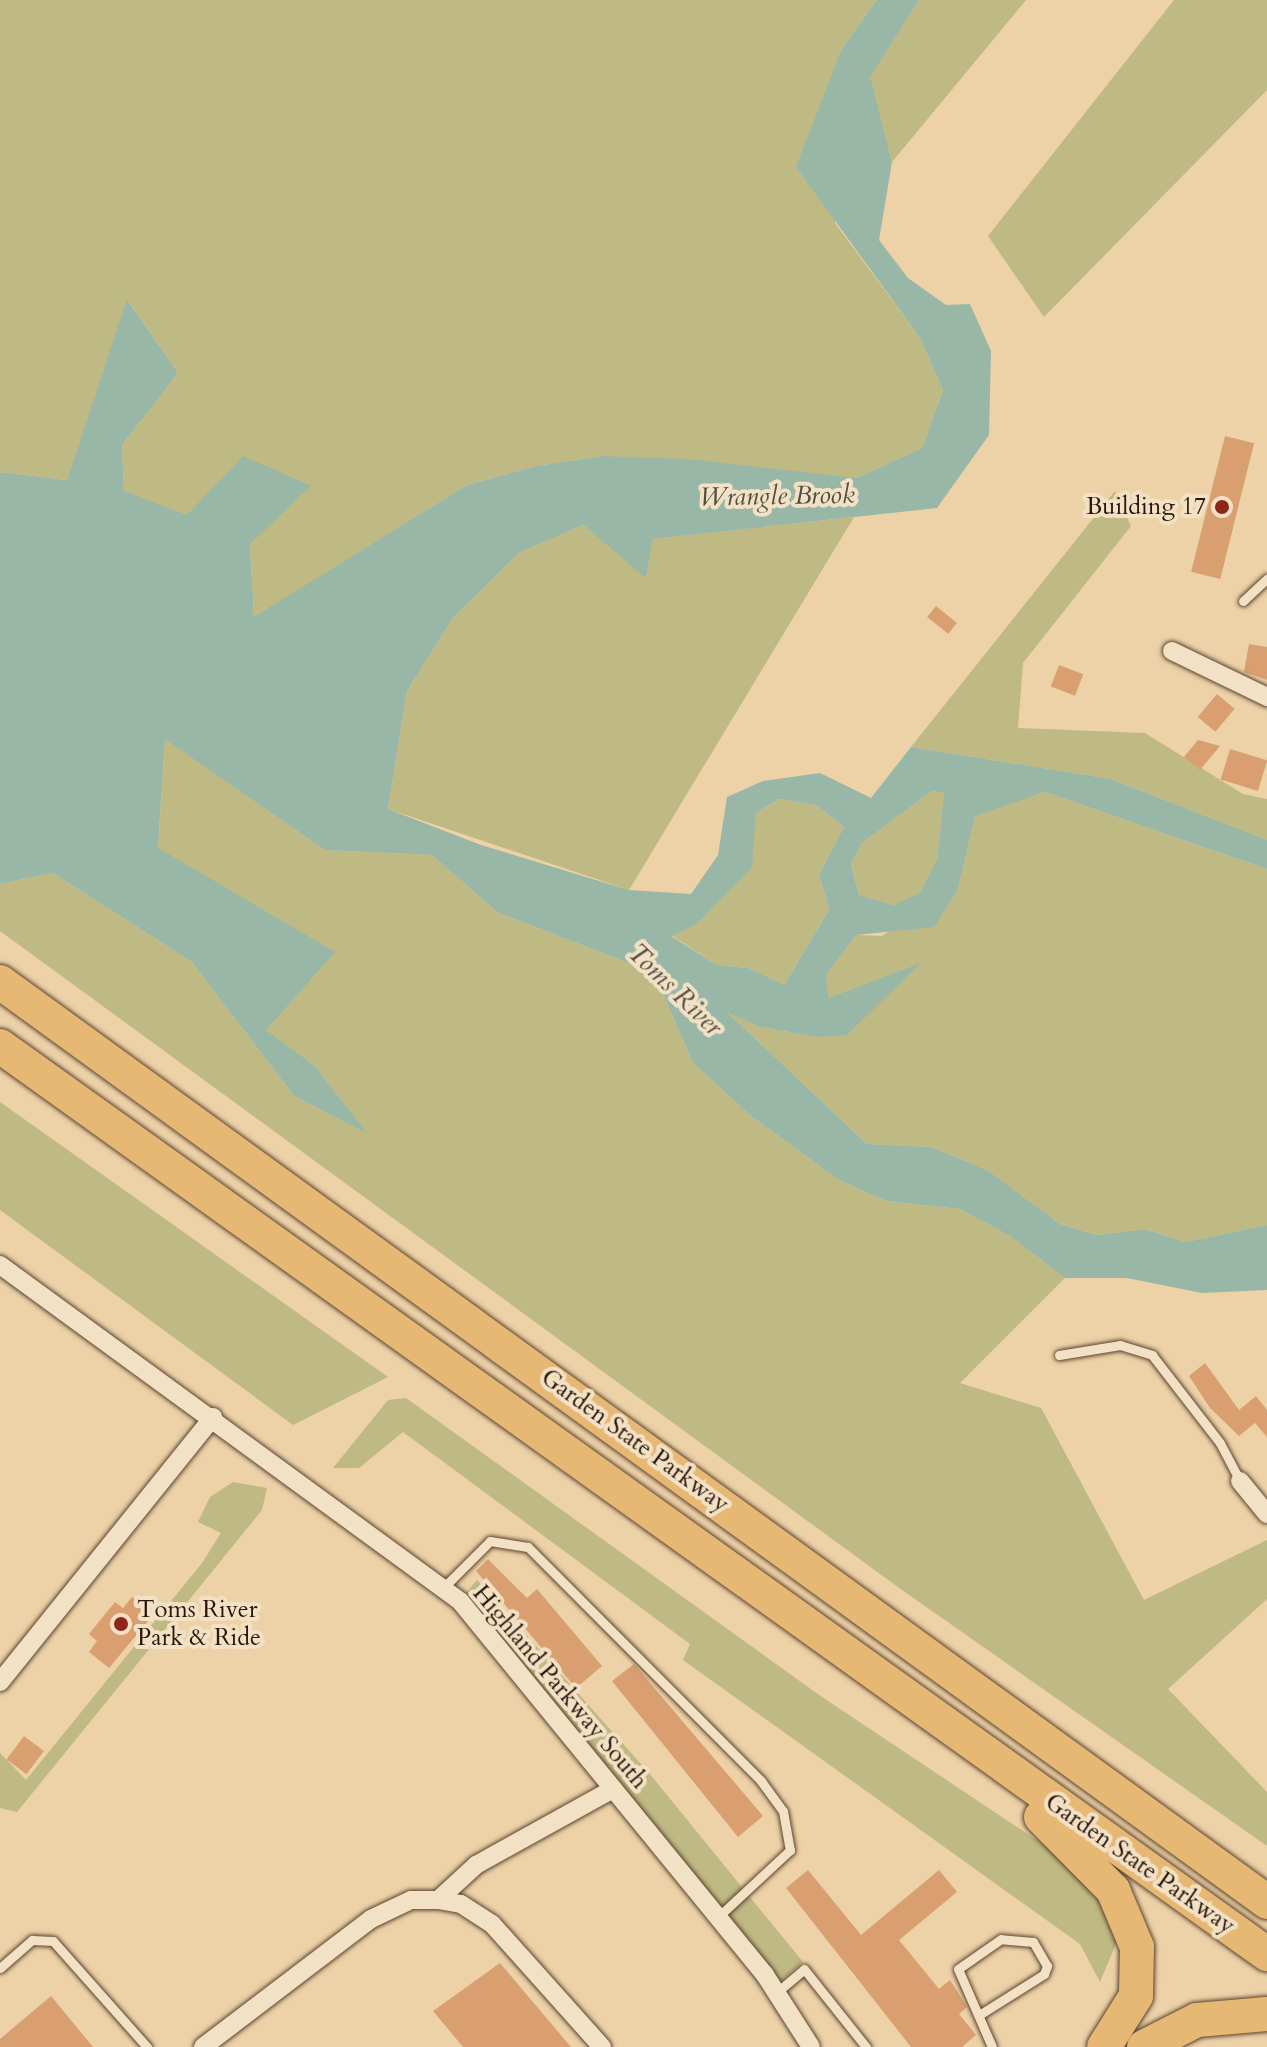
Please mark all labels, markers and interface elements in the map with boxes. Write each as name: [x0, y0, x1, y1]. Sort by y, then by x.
water label: Wrangle Brook: [699, 479, 855, 513]
place label: Building 17: [1086, 493, 1206, 521]
marker: Building 17: [1213, 498, 1231, 516]
water label: Toms River: [621, 937, 729, 1043]
street label: Garden State Parkway: [535, 1363, 735, 1519]
street label: Highland Parkway South: [467, 1579, 653, 1795]
place label: Toms River Park & Ride: [137, 1596, 261, 1652]
marker: Toms River Park & Ride: [112, 1615, 130, 1633]
street label: Garden State Parkway: [1039, 1788, 1241, 1940]

